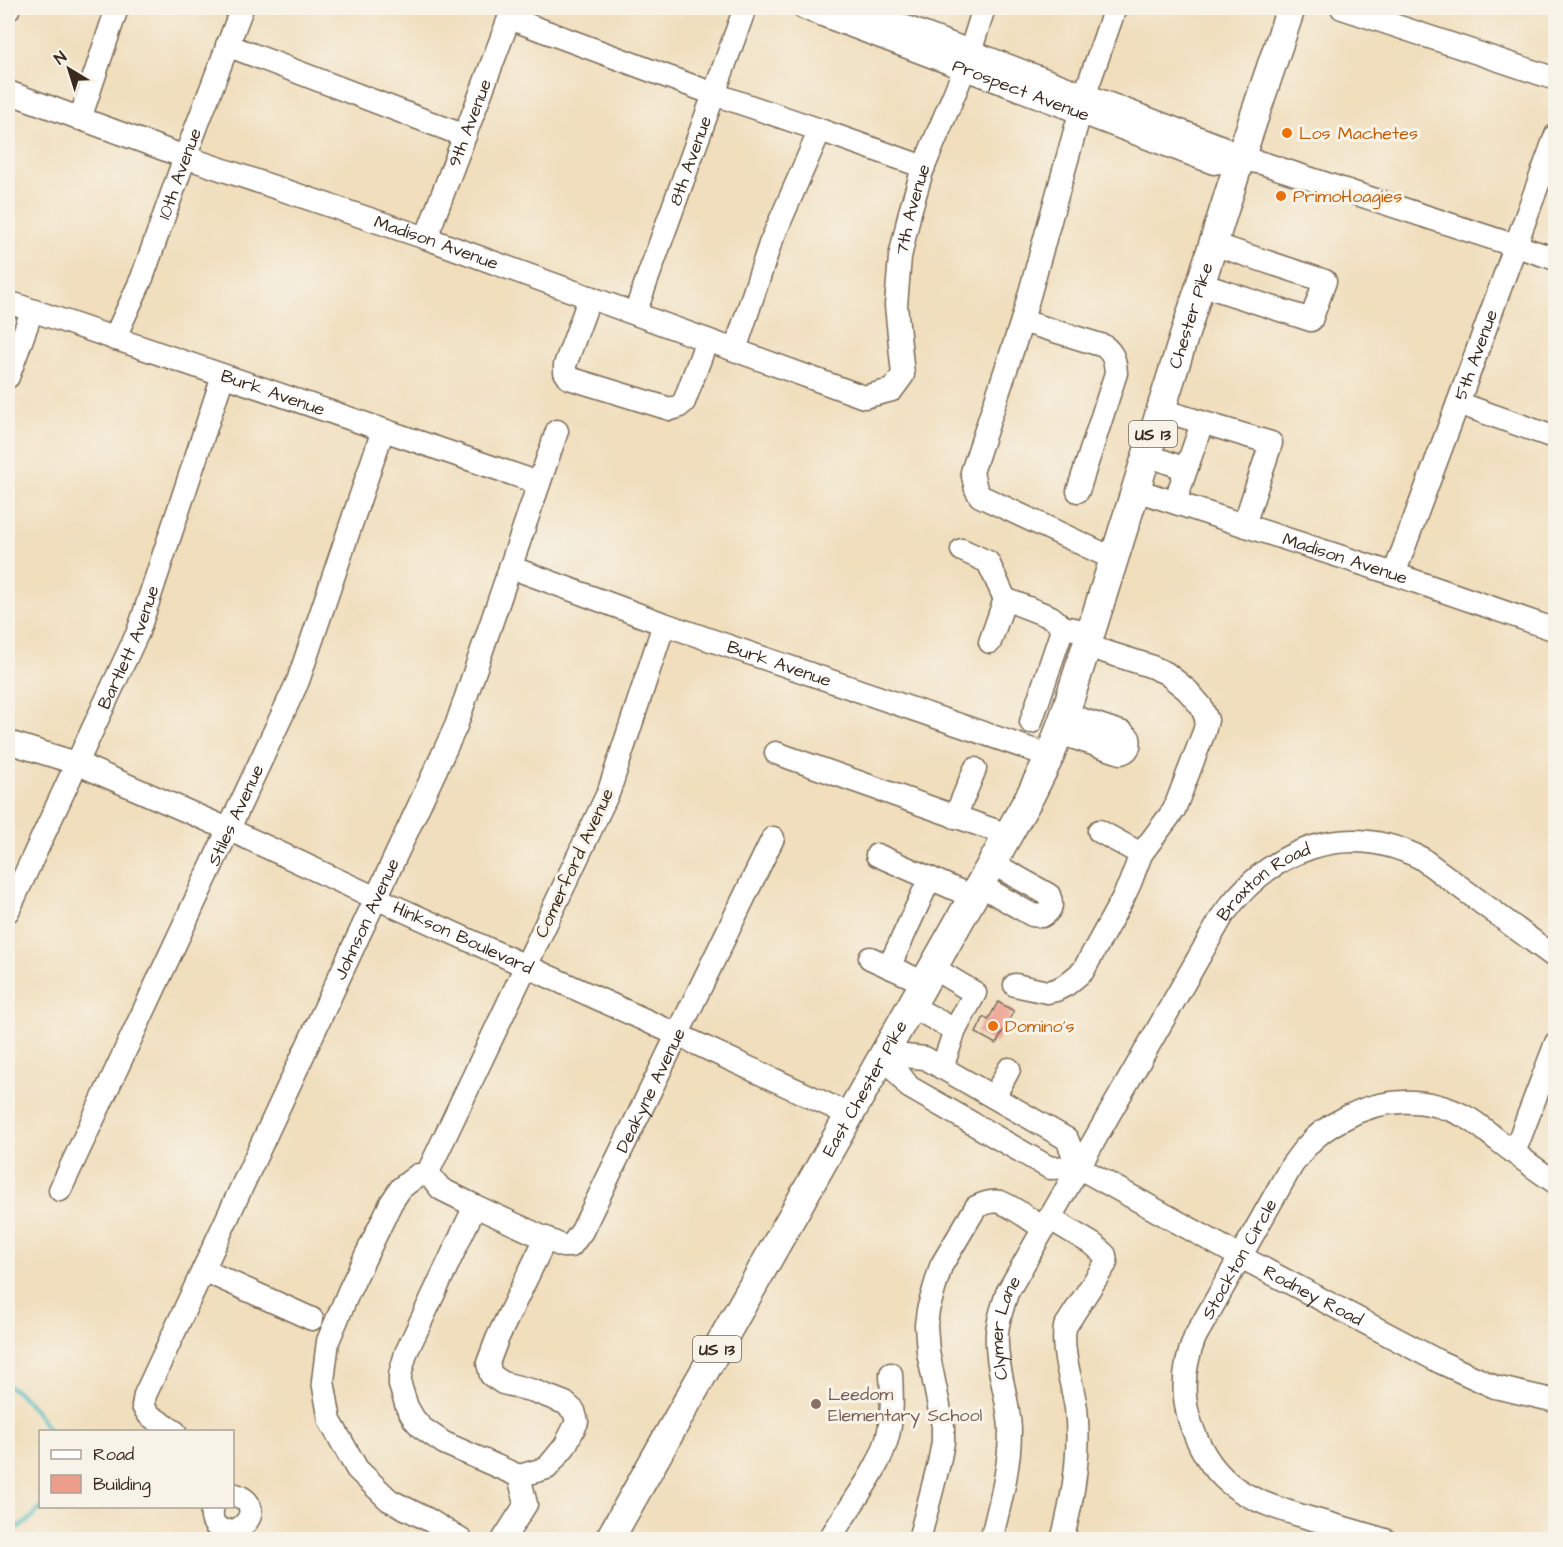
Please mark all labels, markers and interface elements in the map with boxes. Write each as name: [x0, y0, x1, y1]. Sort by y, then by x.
north arrow: [39, 39, 99, 99]
text: N: [50, 46, 71, 70]
street label: Prospect Avenue: [949, 53, 1093, 128]
street label: 9th Avenue: [442, 75, 498, 171]
street label: 8th Avenue: [663, 112, 718, 209]
place label: Los Machetes: [1299, 121, 1418, 146]
street label: 10th Avenue: [152, 124, 208, 223]
marker: Los Machetes: [1280, 126, 1294, 140]
street label: 7th Avenue: [889, 160, 937, 257]
place label: PrimoHoagies: [1293, 184, 1402, 210]
marker: PrimoHoagies: [1274, 189, 1288, 203]
street label: Madison Avenue: [371, 209, 502, 276]
street label: Chester Pike: [1163, 259, 1220, 372]
street label: 5th Avenue: [1448, 306, 1504, 404]
street label: Burk Avenue: [217, 363, 329, 422]
road number: US 13: [1129, 421, 1177, 447]
street label: Madison Avenue: [1279, 527, 1411, 591]
street label: Bartlett Avenue: [92, 582, 166, 713]
street label: Burk Avenue: [724, 634, 835, 693]
street label: Stiles Avenue: [201, 760, 270, 870]
street label: Comerford Avenue: [529, 784, 620, 942]
street label: Braxton Road: [1211, 837, 1314, 926]
street label: Johnson Avenue: [328, 854, 406, 984]
street label: Hinkson Boulevard: [389, 895, 537, 981]
place label: Domino's: [1005, 1014, 1075, 1039]
street label: East Chester Pike: [816, 1016, 914, 1161]
marker: Domino's: [986, 1019, 1000, 1033]
street label: Deakyne Avenue: [610, 1024, 692, 1157]
street label: Stockton Circle: [1196, 1194, 1284, 1324]
street label: Rodney Road: [1259, 1259, 1367, 1332]
street label: Clymer Lane: [985, 1271, 1027, 1382]
road number: US 13: [693, 1336, 741, 1362]
place label: Leedom Elementary School: [828, 1382, 983, 1429]
marker: Leedom Elementary School: [809, 1397, 823, 1411]
legend: [39, 1430, 234, 1508]
text: Road: [93, 1442, 134, 1467]
text: Building: [93, 1472, 151, 1498]

